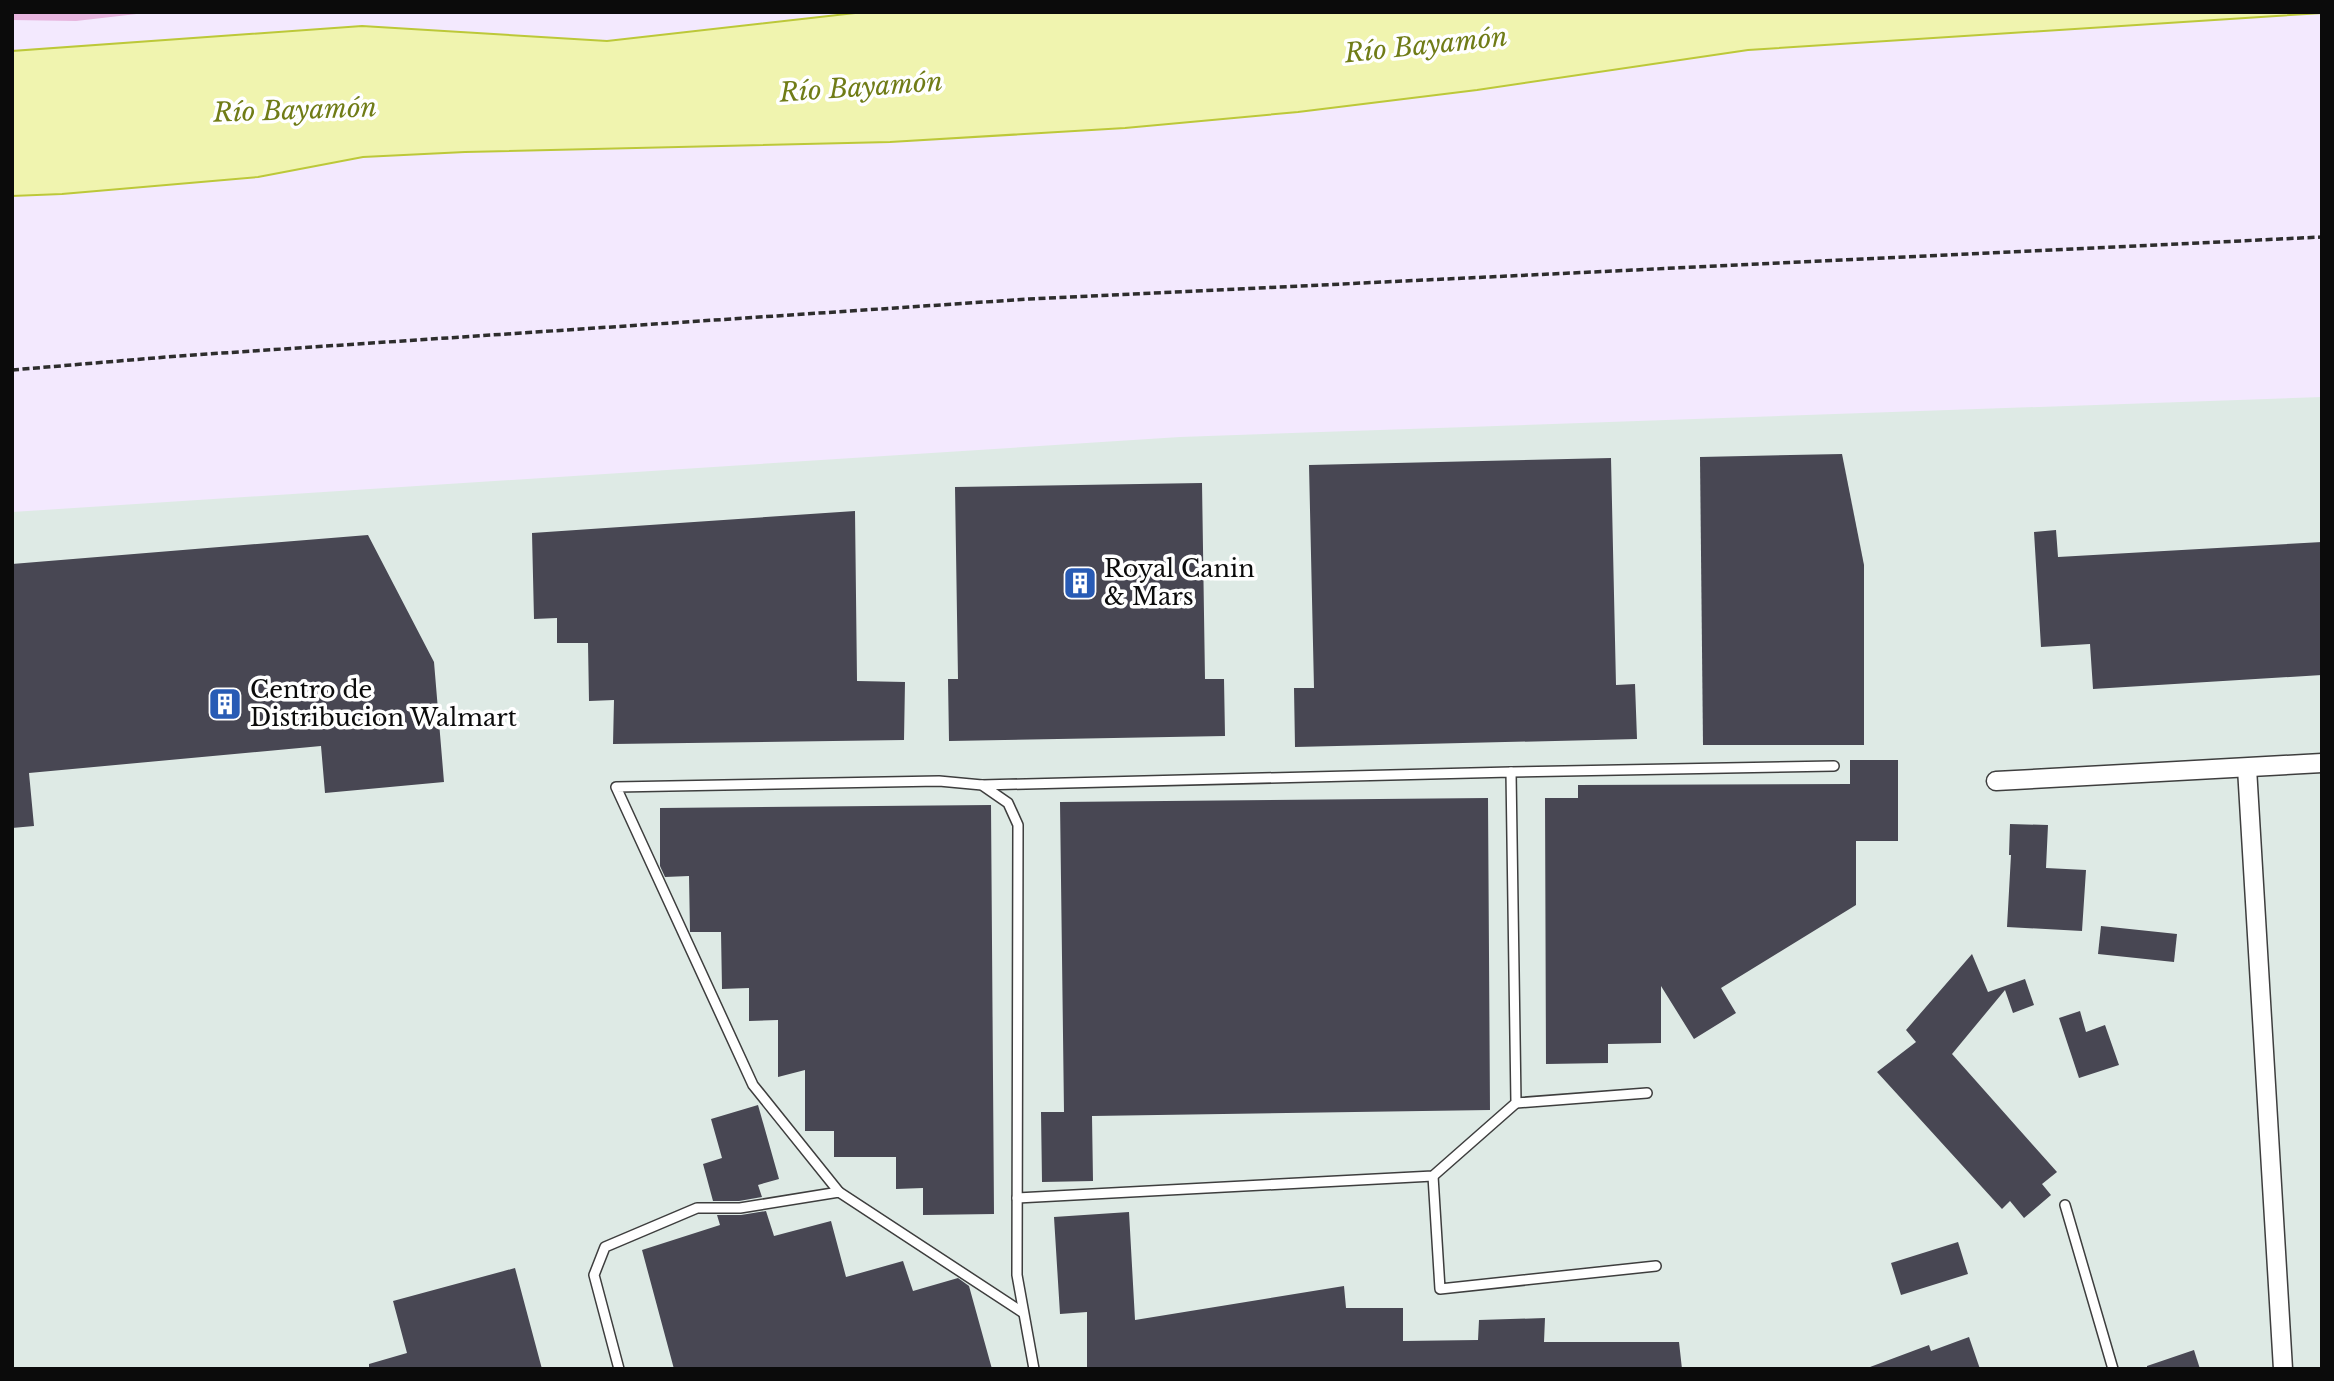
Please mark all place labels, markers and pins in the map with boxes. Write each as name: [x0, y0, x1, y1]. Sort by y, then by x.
place label: Royal Canin & Mars: [1104, 554, 1255, 611]
building icon: Royal Canin & Mars: [1061, 564, 1099, 602]
place label: Centro de Distribucion Walmart: [250, 675, 517, 732]
building icon: Centro de Distribucion Walmart: [206, 685, 244, 723]

